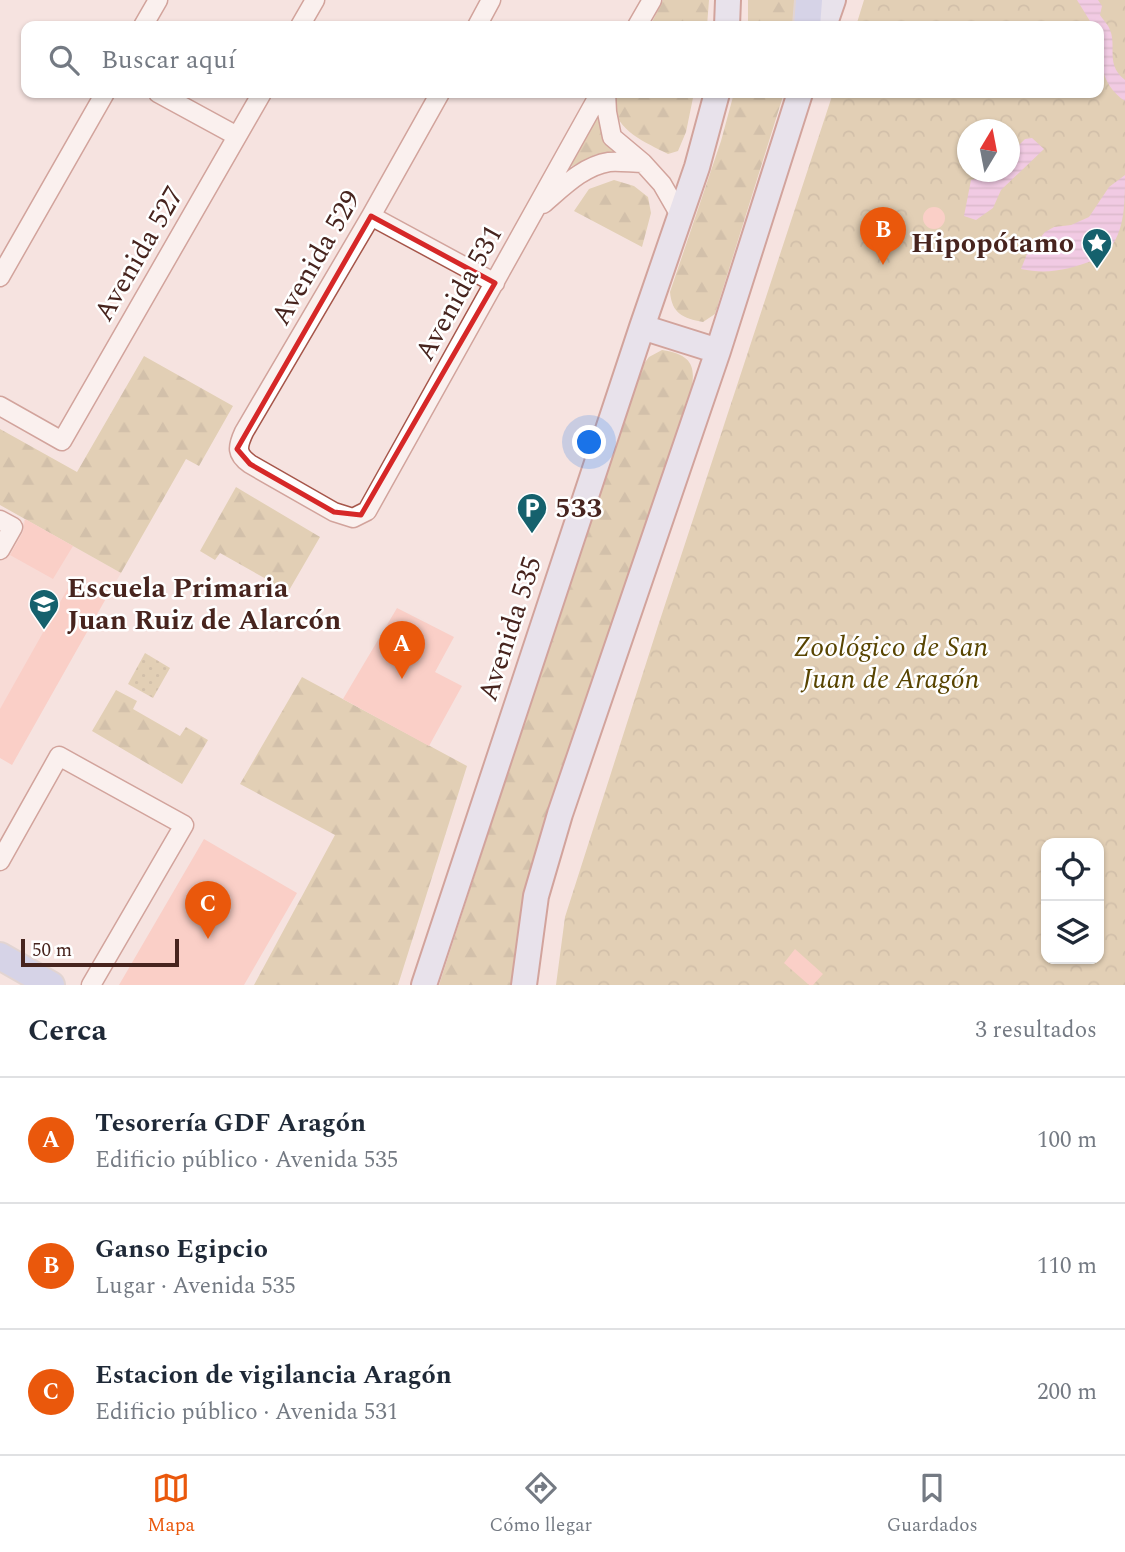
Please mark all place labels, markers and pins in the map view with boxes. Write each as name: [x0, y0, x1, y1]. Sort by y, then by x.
pin: B: [860, 207, 906, 265]
place label: Hipopótamo: [911, 222, 1074, 265]
place icon: Hipopótamo: [1080, 226, 1114, 270]
place label: 533: [555, 487, 602, 530]
parking icon: 533: [515, 491, 549, 535]
place label: Escuela Primaria Juan Ruiz de Alarcón: [67, 567, 341, 642]
school or university icon: Escuela Primaria Juan Ruiz de Alarcón: [27, 587, 61, 631]
pin: A: [379, 621, 425, 679]
pin: C: [185, 881, 231, 939]

